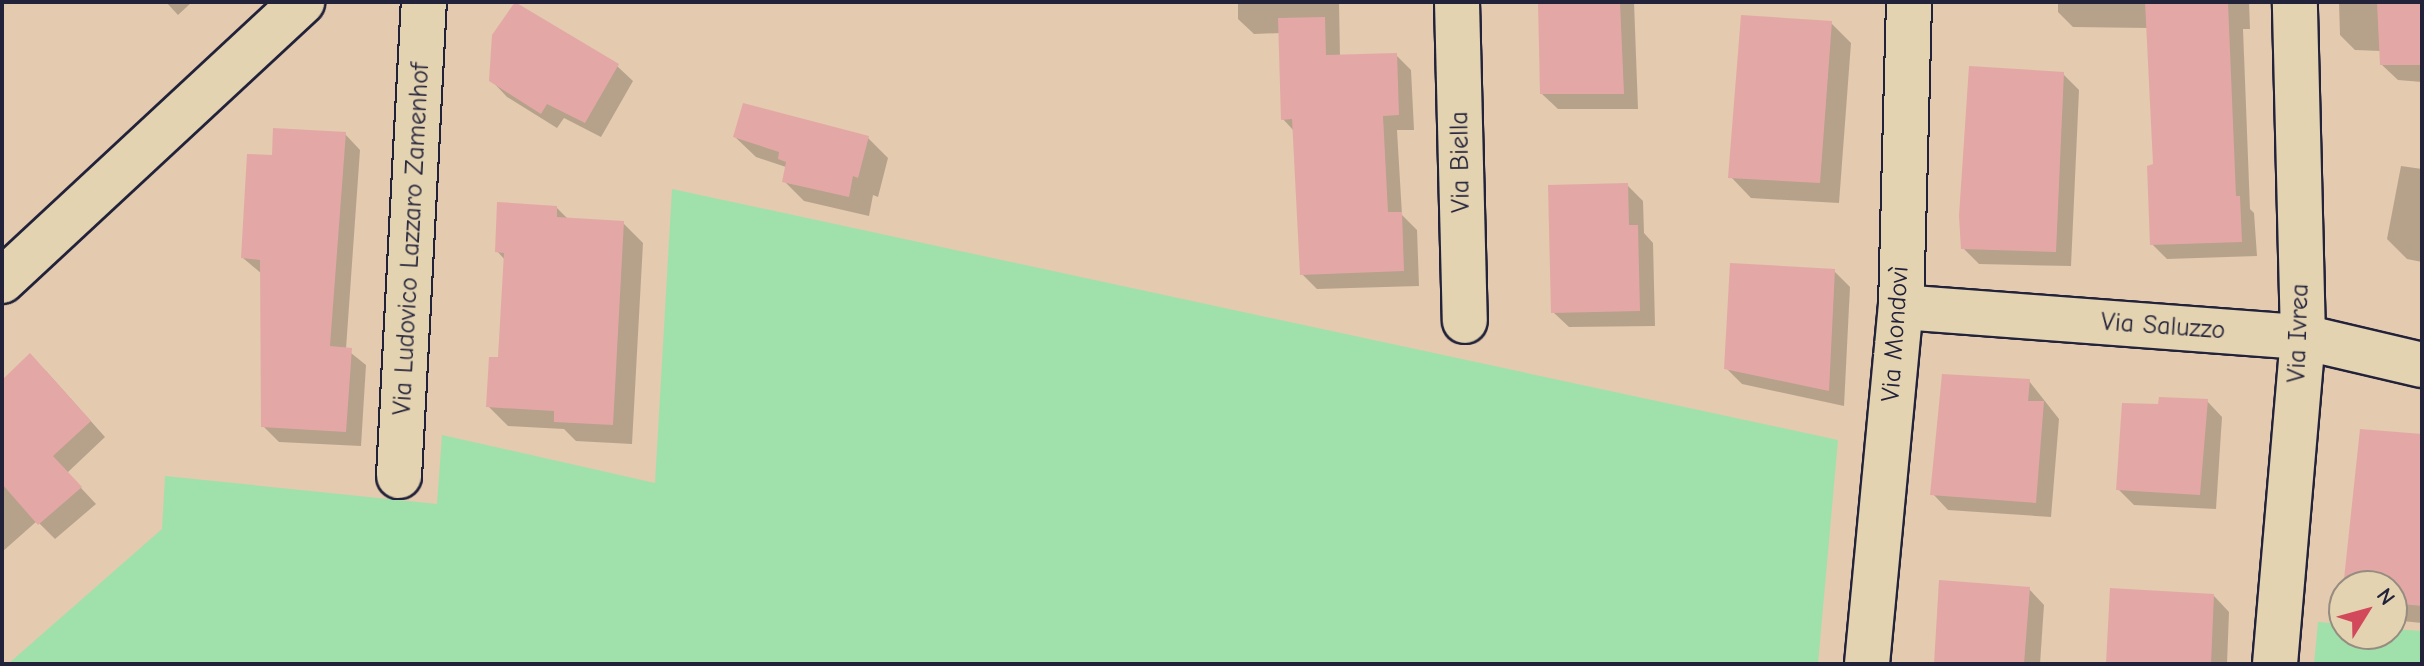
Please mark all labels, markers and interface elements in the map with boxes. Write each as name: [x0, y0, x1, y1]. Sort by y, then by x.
street label: Via Ludovico Lazzaro Zamenhof: [387, 62, 437, 416]
street label: Via Biella: [1445, 111, 1477, 213]
street label: Via Mondovì: [1876, 265, 1916, 403]
street label: Via Ivrea: [2282, 283, 2316, 383]
street label: Via Saluzzo: [2100, 307, 2226, 347]
north arrow: [2328, 570, 2408, 650]
text: N: [2371, 583, 2400, 610]

